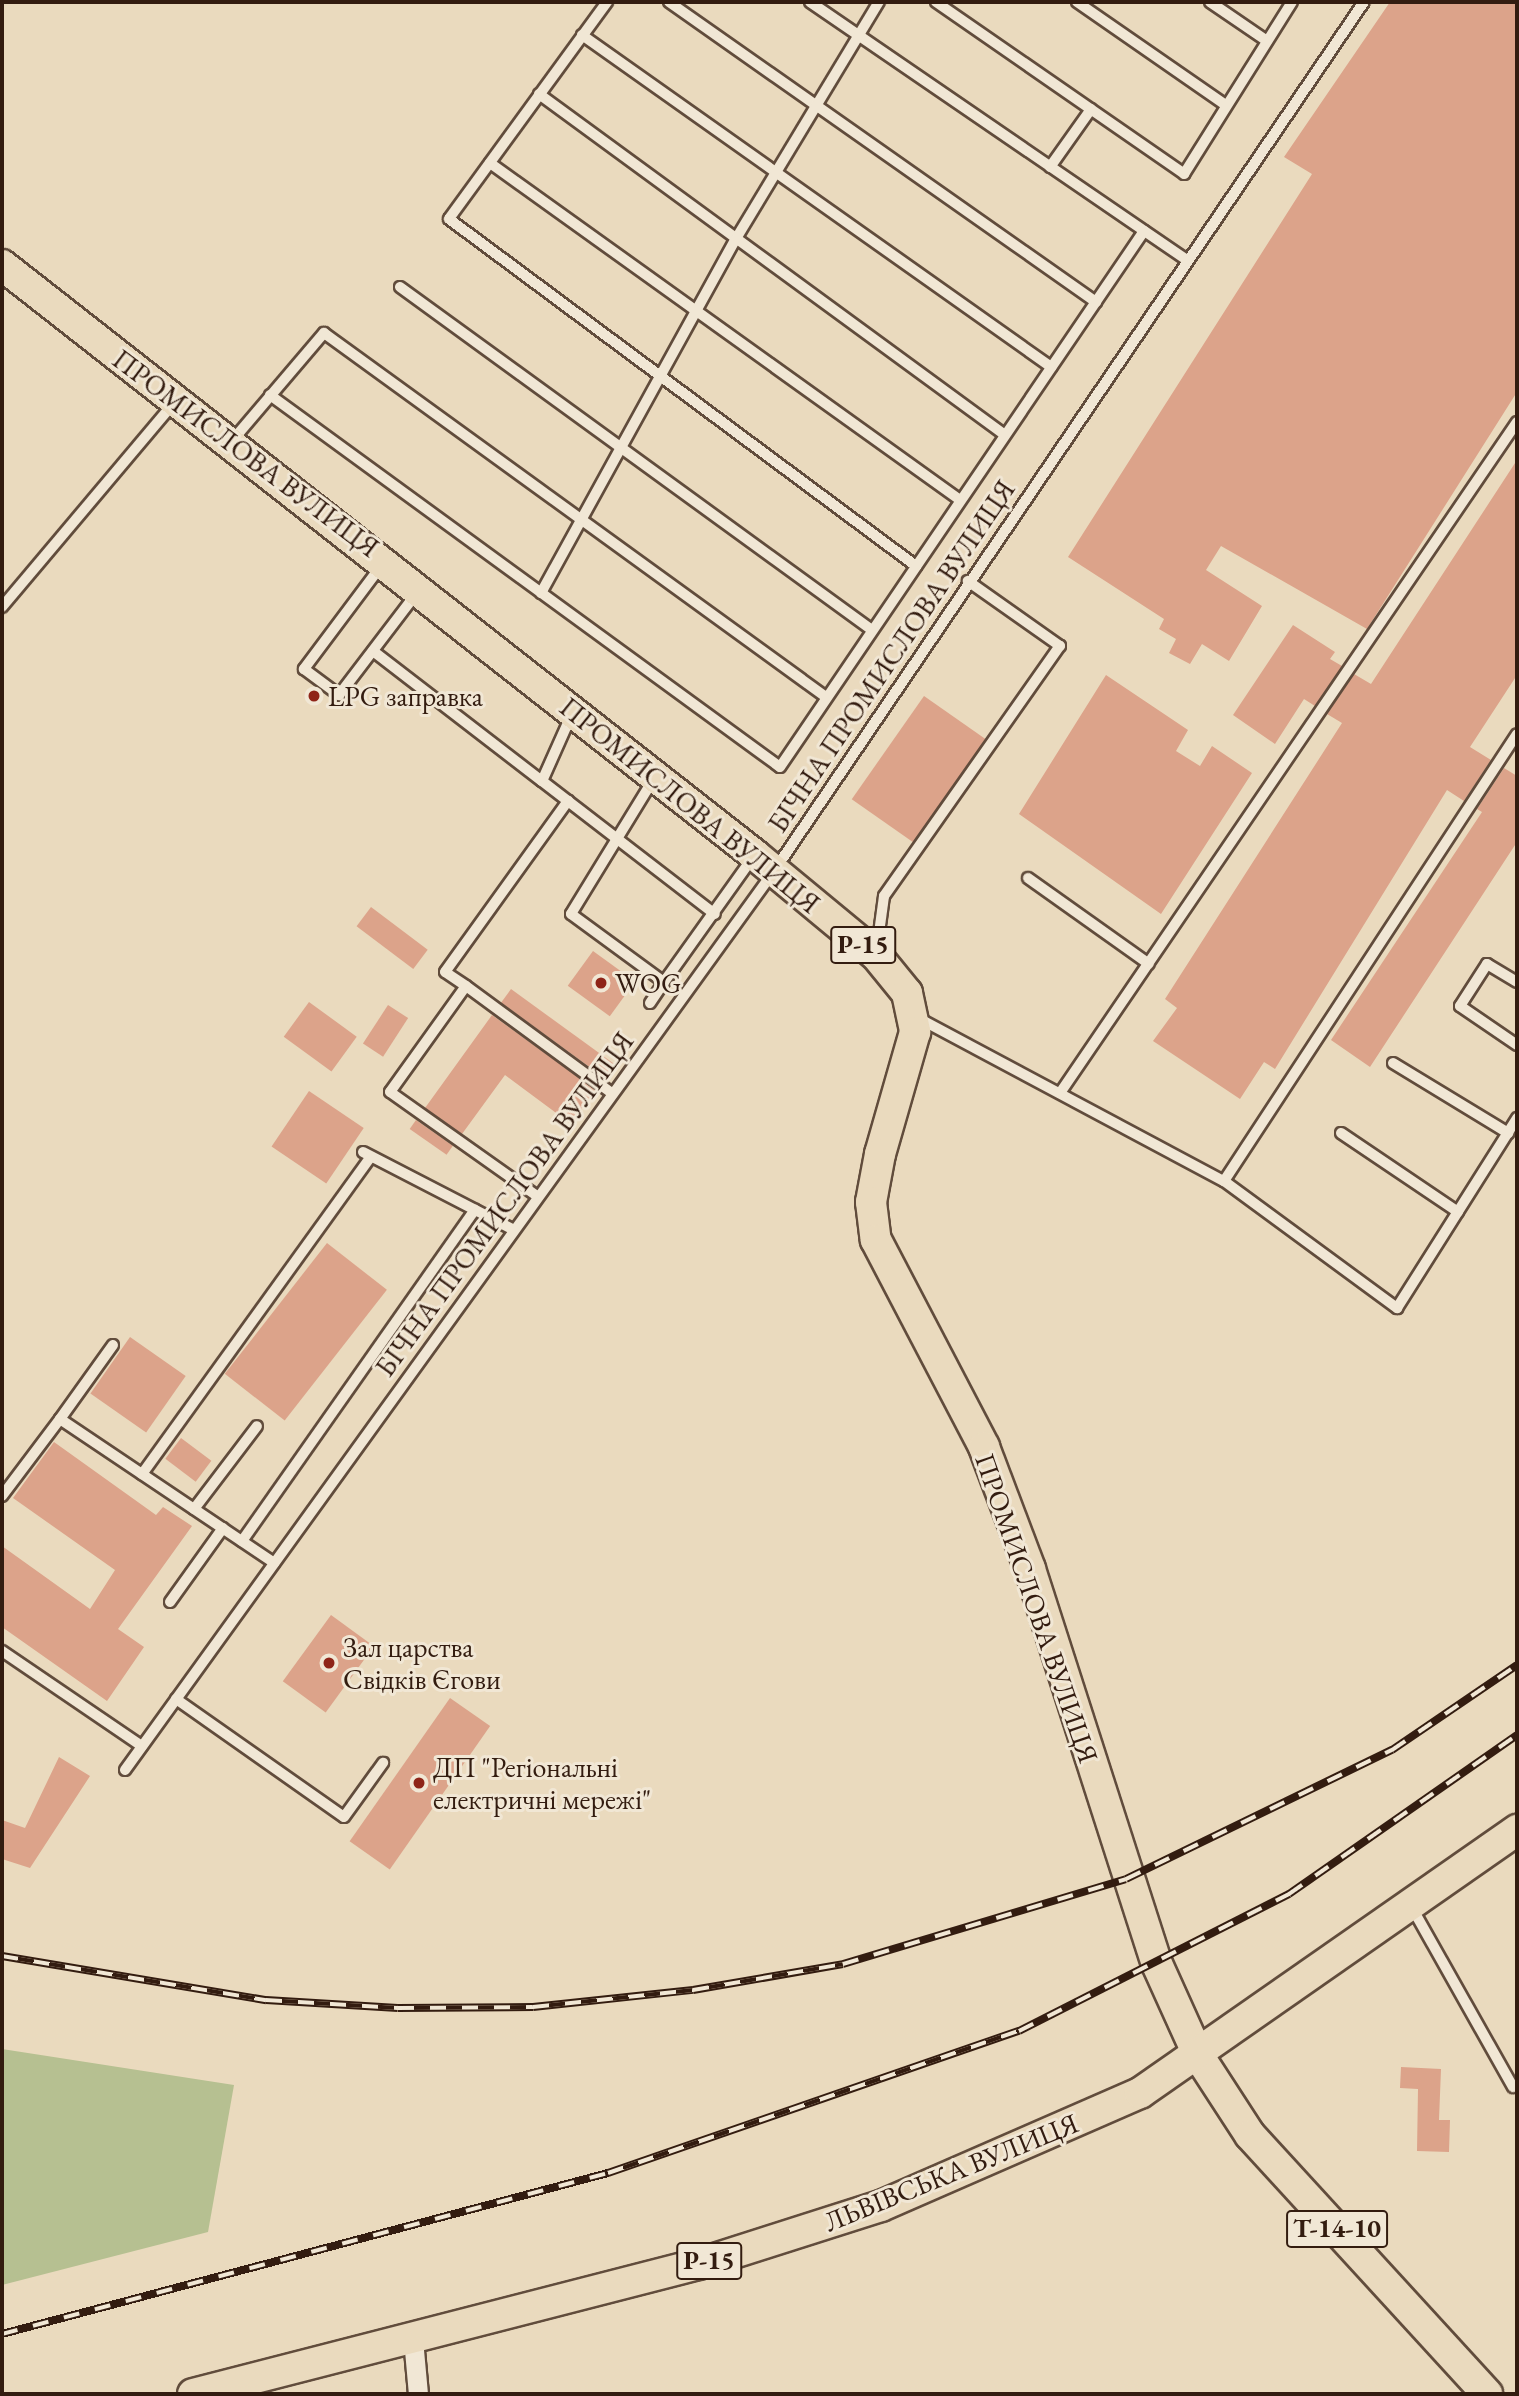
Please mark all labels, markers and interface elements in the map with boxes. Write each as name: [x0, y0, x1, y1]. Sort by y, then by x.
street label: ПРОМИСЛОВА ВУЛИЦЯ: [106, 342, 386, 564]
street label: БІЧНА ПРОМИСЛОВА ВУЛИЦЯ: [760, 473, 1022, 839]
place label: LPG заправка: [328, 679, 483, 713]
marker: LPG заправка: [306, 688, 322, 704]
street label: ПРОМИСЛОВА ВУЛИЦЯ: [553, 690, 827, 920]
road number: Р-15: [830, 922, 896, 968]
place label: WOG: [615, 966, 681, 1000]
marker: WOG: [593, 975, 609, 991]
street label: БІЧНА ПРОМИСЛОВА ВУЛИЦЯ: [368, 1025, 640, 1383]
street label: ПРОМИСЛОВА ВУЛИЦЯ: [968, 1449, 1106, 1767]
place label: Зал царства Свідків Єгови: [343, 1630, 501, 1696]
marker: Зал царства Свідків Єгови: [321, 1655, 337, 1671]
place label: ДП "Регіональні електричні мережі": [433, 1750, 651, 1816]
marker: ДП "Регіональні електричні мережі": [411, 1775, 427, 1791]
street label: ЛЬВІВСЬКА ВУЛИЦЯ: [819, 2106, 1083, 2238]
road number: Т-14-10: [1284, 2206, 1390, 2252]
road number: Р-15: [676, 2238, 742, 2284]

